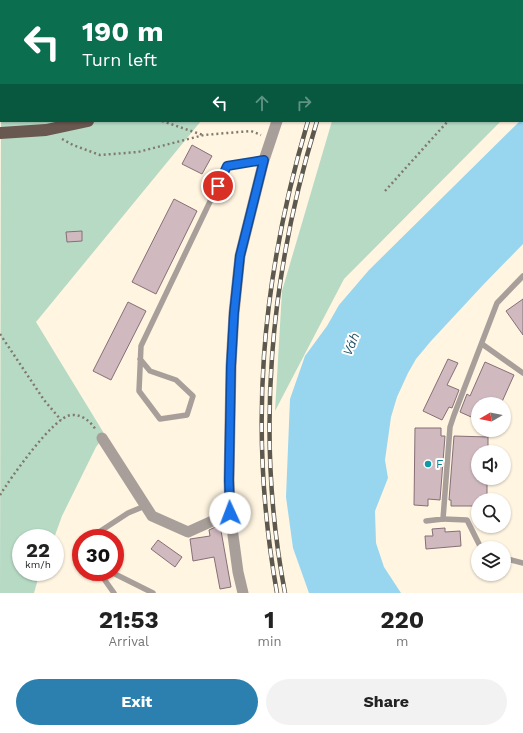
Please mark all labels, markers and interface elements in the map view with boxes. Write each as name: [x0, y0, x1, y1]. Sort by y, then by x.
text: 190 m: [82, 15, 164, 48]
icon: left: [16, 16, 68, 68]
text: Turn left: [82, 49, 157, 70]
icon: left: [209, 92, 231, 114]
icon: ahead: [251, 92, 273, 114]
icon: right: [293, 92, 315, 114]
pin: [201, 169, 235, 203]
icon: arrive: [207, 175, 229, 197]
water label: Váh: [340, 330, 362, 358]
north arrow: [471, 397, 511, 437]
map controls: [471, 397, 511, 581]
button: sound: [471, 445, 511, 485]
place label: F: [436, 457, 443, 471]
marker: F: [423, 459, 433, 469]
position arrow: [209, 492, 251, 534]
button: search: [471, 493, 511, 533]
speed limit sign: 30: [72, 529, 124, 581]
text: 22: [26, 538, 50, 562]
button: layers: [471, 541, 511, 581]
text: km/h: [25, 559, 51, 570]
text: 21:53: [99, 606, 159, 634]
text: 1: [264, 606, 275, 634]
text: 220: [380, 606, 424, 634]
text: Arrival: [108, 634, 149, 649]
text: min: [258, 634, 281, 649]
text: m: [396, 634, 408, 649]
button: Exit: [16, 679, 258, 725]
button: Share: [266, 679, 507, 725]

